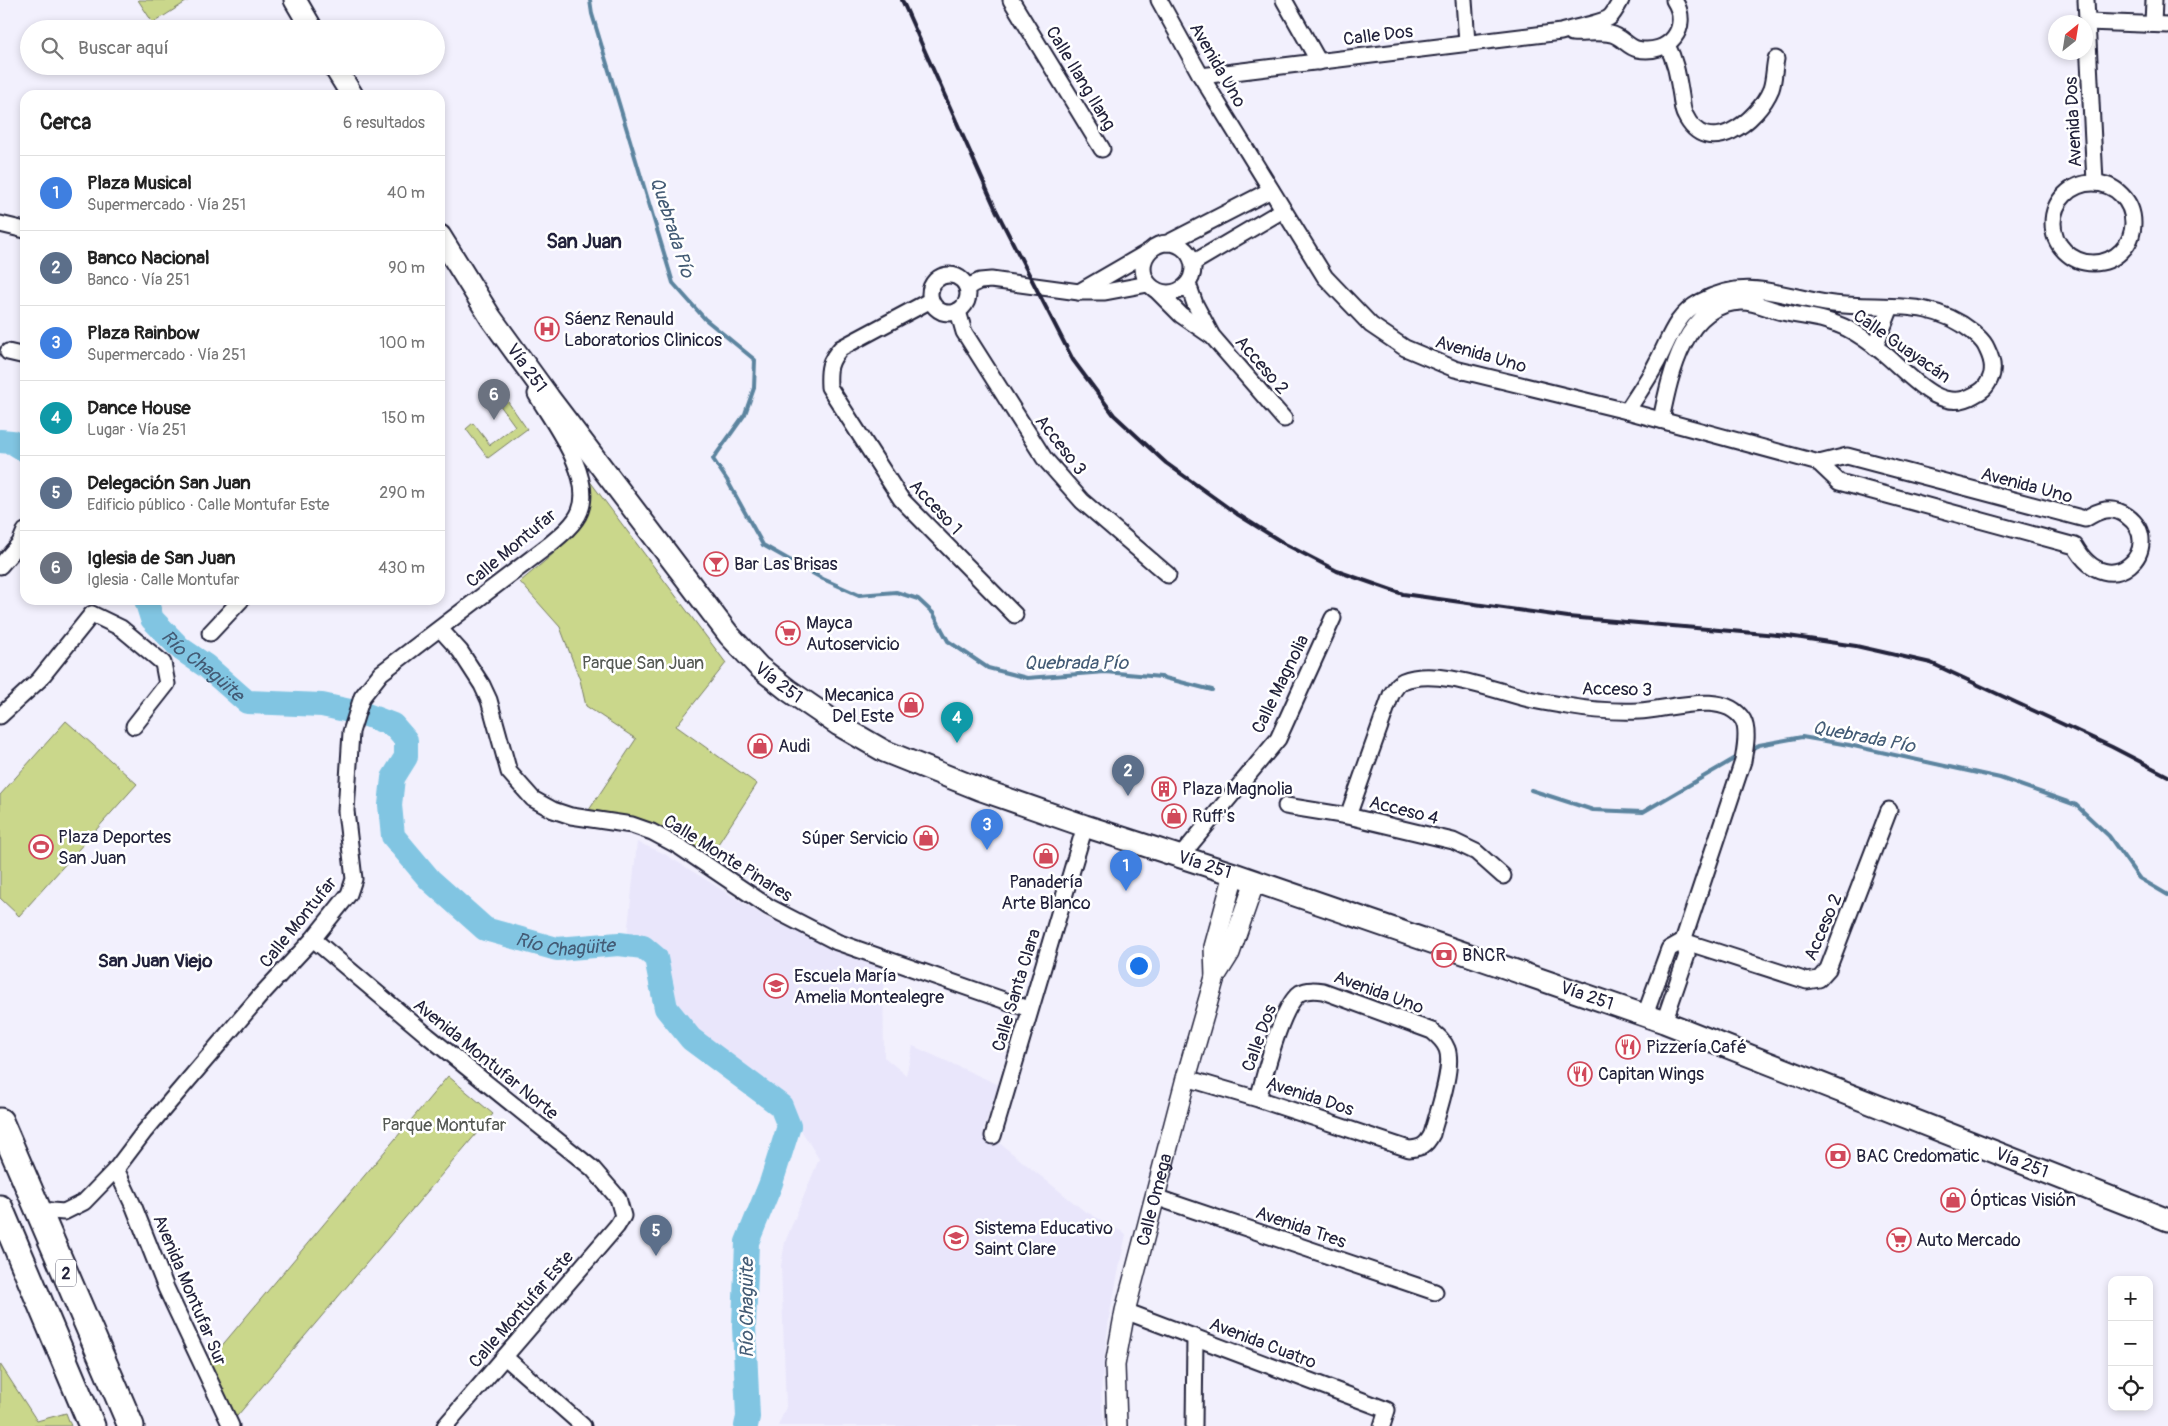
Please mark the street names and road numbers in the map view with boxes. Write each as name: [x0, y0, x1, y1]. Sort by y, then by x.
street label: Avenida Uno: [1184, 19, 1251, 112]
street label: Calle Dos: [1342, 20, 1414, 51]
street label: Calle Ilang Ilang: [1040, 22, 1121, 135]
street label: Avenida Dos: [2060, 76, 2087, 168]
street label: Calle Guayacán: [1848, 304, 1955, 389]
street label: Avenida Uno: [1433, 330, 1529, 379]
street label: Acceso 2: [1230, 331, 1293, 399]
street label: Vía 251: [501, 339, 552, 397]
street label: Acceso 3: [1030, 410, 1091, 480]
street label: Avenida Uno: [1979, 462, 2075, 509]
street label: Acceso 1: [904, 475, 967, 540]
street label: Calle Montufar: [461, 504, 562, 593]
street label: Calle Magnolia: [1247, 631, 1314, 737]
street label: Vía 251: [750, 657, 807, 709]
street label: Acceso 3: [1582, 677, 1652, 702]
street label: Acceso 4: [1367, 791, 1442, 830]
street label: Calle Monte Pinares: [659, 810, 797, 907]
street label: Vía 251: [1175, 846, 1234, 884]
street label: Calle Montufar: [255, 872, 343, 973]
street label: Acceso 2: [1799, 890, 1848, 964]
street label: Calle Santa Clara: [987, 926, 1046, 1054]
street label: Avenida Uno: [1331, 966, 1427, 1019]
street label: Vía 251: [1557, 976, 1616, 1016]
street label: Avenida Montufar Norte: [408, 994, 563, 1125]
street label: Calle Dos: [1237, 1001, 1282, 1075]
street label: Avenida Dos: [1263, 1072, 1357, 1121]
street label: Vía 251: [1992, 1142, 2051, 1184]
street label: Calle Omega: [1132, 1151, 1178, 1248]
street label: Avenida Tres: [1253, 1201, 1349, 1254]
street label: Avenida Montufar Sur: [147, 1211, 232, 1370]
street label: Calle Montufar Este: [464, 1246, 579, 1373]
road number: 2: [56, 1260, 76, 1286]
street label: Avenida Cuatro: [1206, 1313, 1320, 1375]

